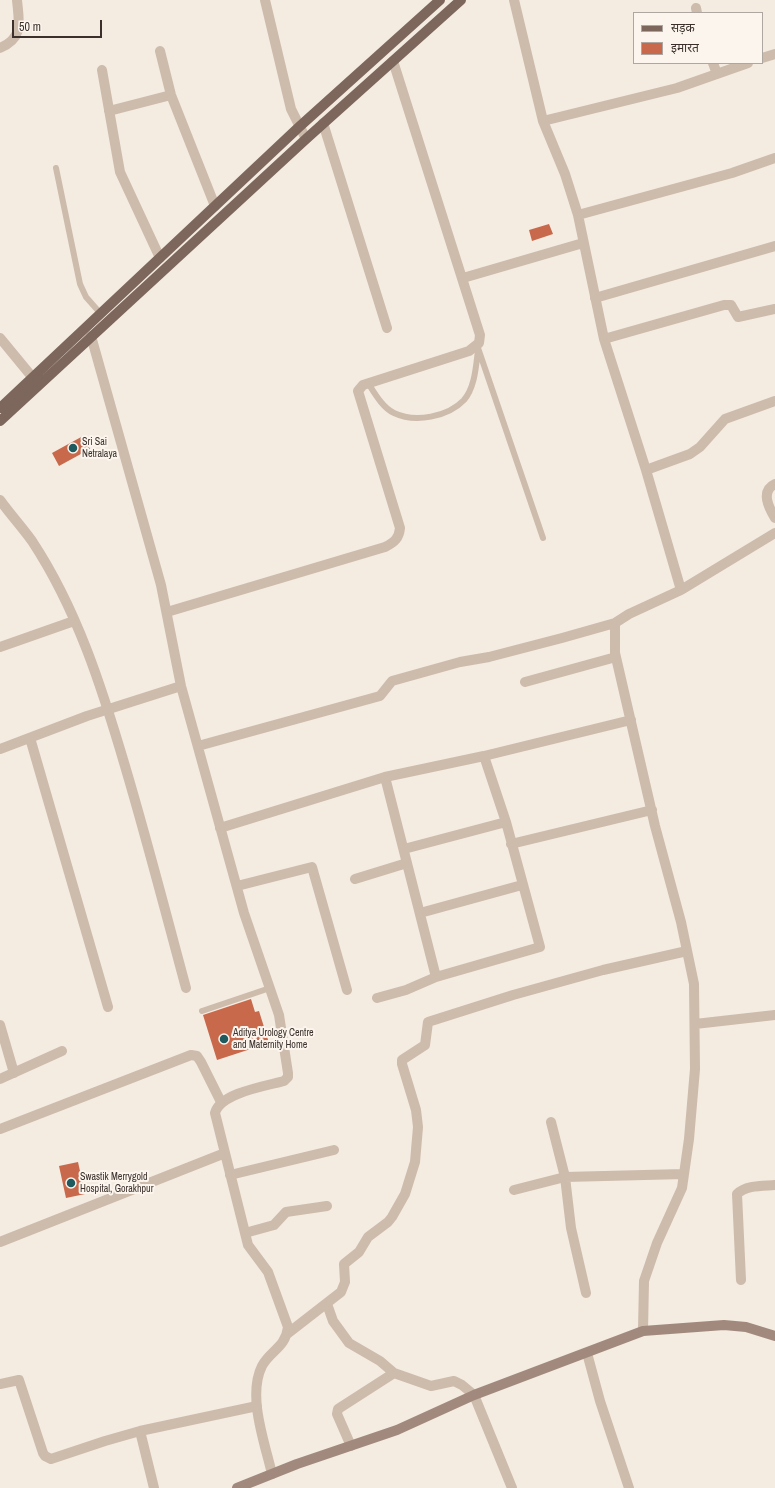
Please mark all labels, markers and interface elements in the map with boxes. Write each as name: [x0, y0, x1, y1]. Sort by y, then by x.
scale bar: [14, 12, 104, 38]
legend: [633, 12, 763, 64]
text: 50 m: [19, 19, 41, 35]
text: सड़क: [671, 20, 695, 36]
text: इमारत: [671, 40, 699, 56]
place label: Sri Sai Netralaya: [82, 436, 117, 460]
marker: Sri Sai Netralaya: [67, 442, 79, 454]
place label: Aditya Urology Centre and Maternity Home: [233, 1027, 314, 1050]
marker: Aditya Urology Centre and Maternity Home: [218, 1033, 230, 1045]
place label: Swastik Merrygold Hospital, Gorakhpur: [80, 1171, 153, 1194]
marker: Swastik Merrygold Hospital, Gorakhpur: [65, 1177, 77, 1189]

